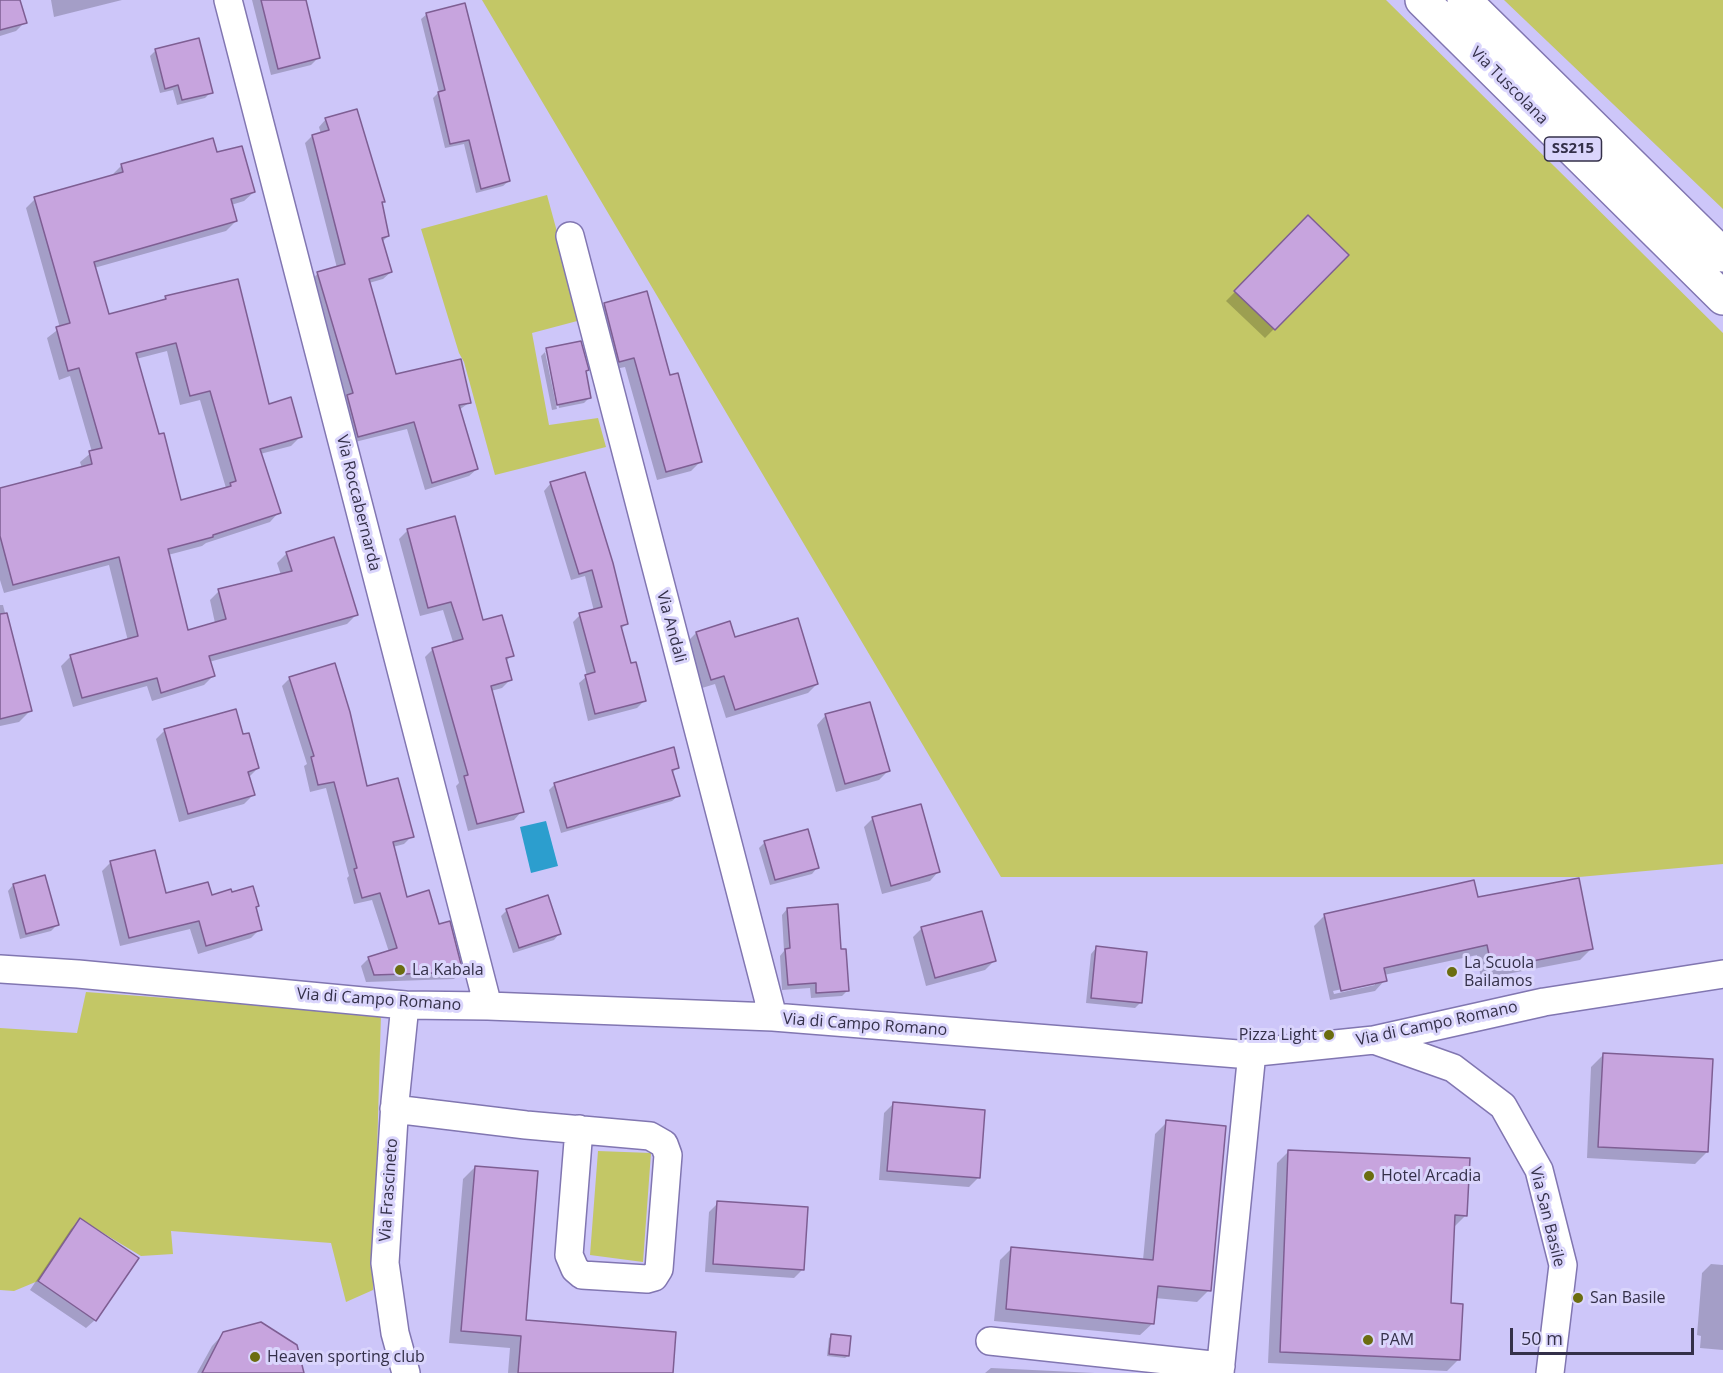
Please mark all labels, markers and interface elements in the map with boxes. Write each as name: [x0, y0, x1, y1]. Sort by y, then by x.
street label: Via Tuscolana: [1466, 43, 1552, 129]
road number: SS215: [1544, 137, 1602, 161]
street label: Via Roccabernarda: [332, 433, 384, 573]
street label: Via Andali: [652, 589, 690, 665]
place label: La Scuola Bailamos: [1464, 953, 1534, 991]
place label: La Kabala: [412, 960, 484, 980]
marker: La Kabala: [393, 963, 407, 977]
marker: La Scuola Bailamos: [1445, 965, 1459, 979]
street label: Via di Campo Romano: [296, 985, 462, 1015]
street label: Via di Campo Romano: [1355, 997, 1519, 1051]
street label: Via di Campo Romano: [782, 1010, 948, 1040]
place label: Pizza Light: [1239, 1025, 1317, 1045]
marker: Pizza Light: [1322, 1028, 1336, 1042]
street label: Via Frascineto: [376, 1138, 402, 1242]
street label: Via San Basile: [1525, 1165, 1569, 1269]
place label: Hotel Arcadia: [1381, 1166, 1481, 1186]
marker: Hotel Arcadia: [1362, 1169, 1376, 1183]
place label: San Basile: [1590, 1288, 1666, 1308]
marker: San Basile: [1571, 1291, 1585, 1305]
scale bar: [1513, 1316, 1698, 1354]
text: 50 m: [1521, 1326, 1563, 1350]
place label: PAM: [1380, 1330, 1414, 1350]
marker: PAM: [1361, 1333, 1375, 1347]
place label: Heaven sporting club: [267, 1347, 425, 1367]
marker: Heaven sporting club: [248, 1350, 262, 1364]

